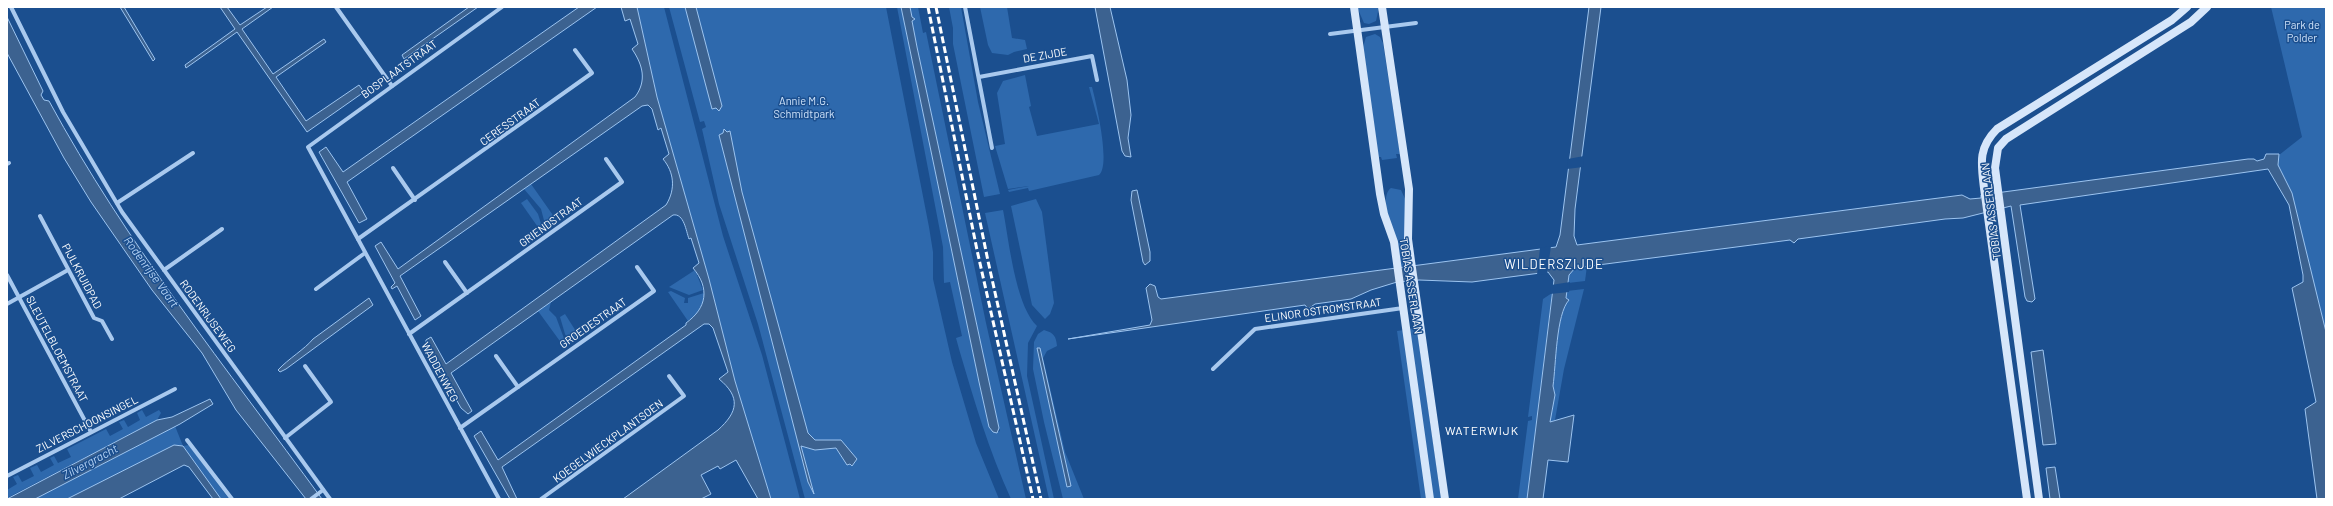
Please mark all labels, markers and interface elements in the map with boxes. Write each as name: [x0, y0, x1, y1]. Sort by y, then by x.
park label: Park de Polder: [2284, 18, 2320, 44]
street label: BOSPLAATSTRAAT: [358, 37, 439, 101]
street label: DE ZIJDE: [1022, 44, 1068, 65]
park label: Annie M.G. Schmidtpark: [773, 94, 835, 120]
street label: CERESSTRAAT: [477, 95, 543, 148]
street label: TOBIAS ASSERLAAN: [1978, 162, 2003, 260]
street label: GRIENDSTRAAT: [516, 194, 585, 249]
water label: Rodenrijse Vaart: [121, 233, 183, 310]
street label: TOBIAS ASSERLAAN: [1397, 237, 1426, 335]
street label: PIJLKRUIDPAD: [60, 241, 105, 311]
district label: WILDERSZIJDE: [1504, 256, 1604, 272]
street label: RODENRIJSEWEG: [178, 277, 239, 355]
street label: SLEUTELBLOEMSTRAAT: [24, 293, 91, 404]
street label: GROEDESTRAAT: [557, 295, 629, 351]
street label: ELINOR OSTROMSTRAAT: [1264, 295, 1382, 324]
street label: WADDENWEG: [419, 340, 462, 404]
street label: ZILVERSCHOONSINGEL: [34, 392, 140, 455]
street label: KOEGELWIECKPLANTSOEN: [550, 396, 665, 485]
district label: WATERWIJK: [1445, 423, 1519, 437]
water label: Zilvergracht: [59, 440, 120, 482]

